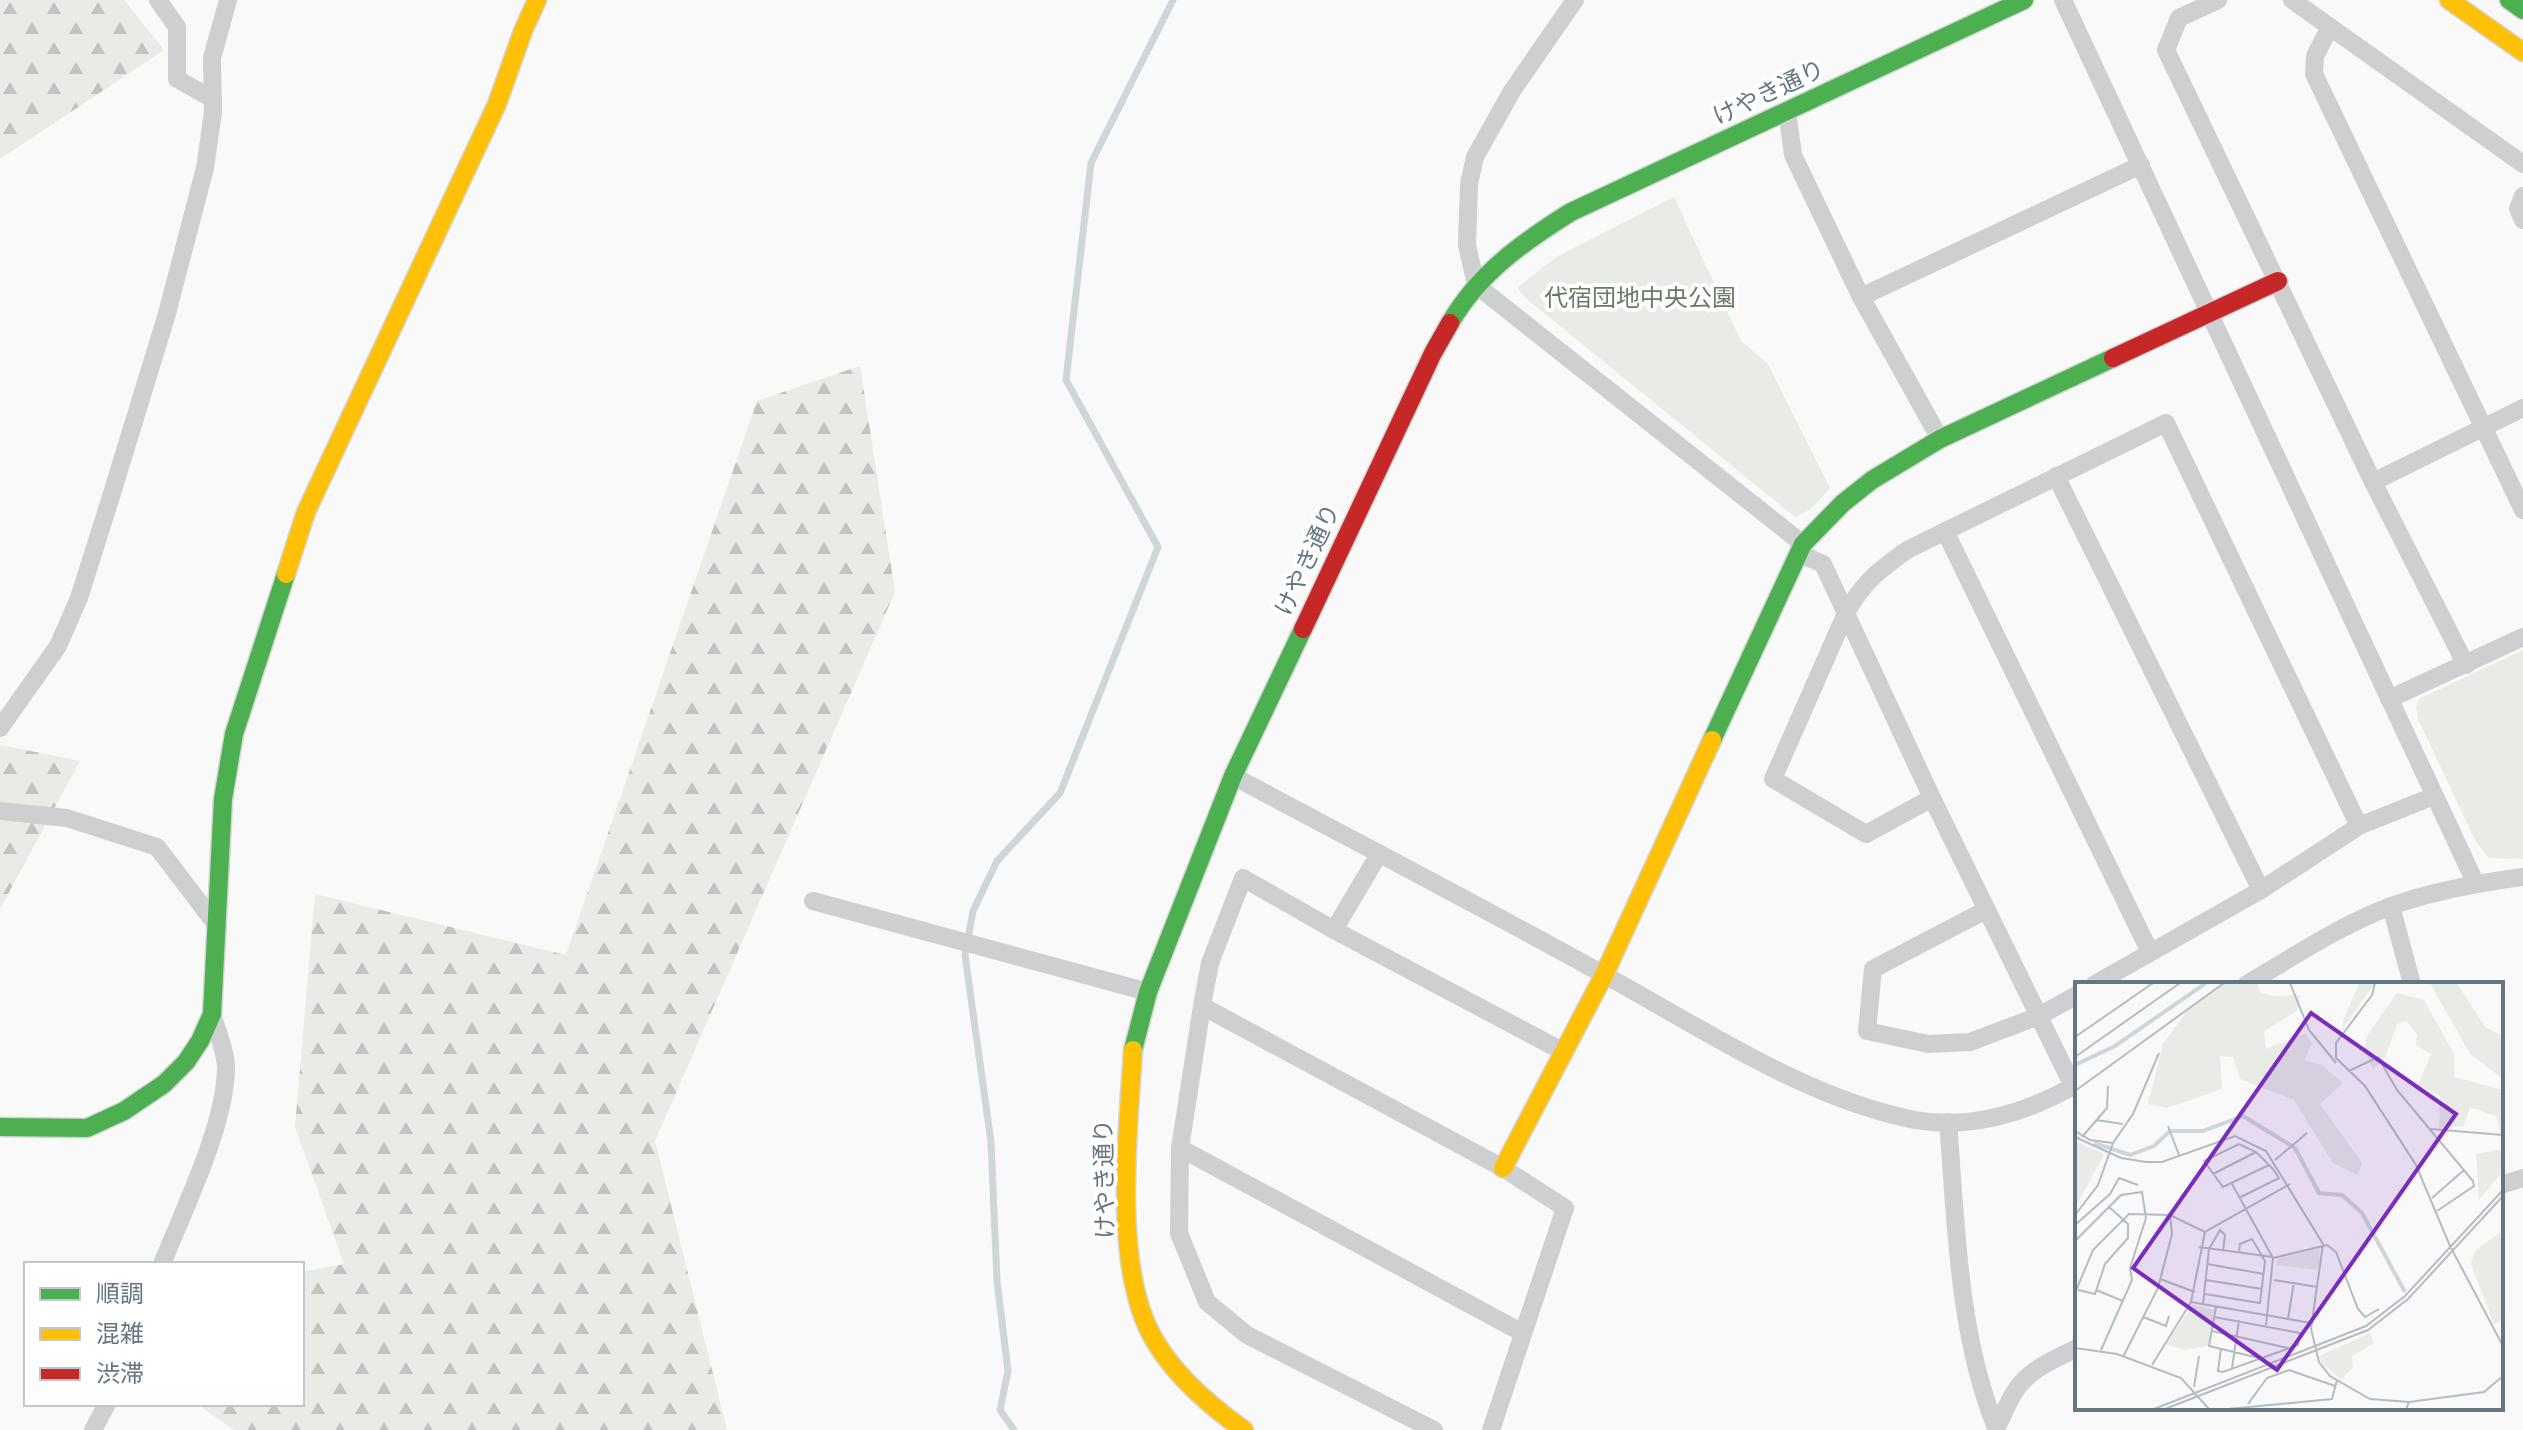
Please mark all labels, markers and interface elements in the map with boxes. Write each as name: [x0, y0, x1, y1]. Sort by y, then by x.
street label: けやき通り: [1708, 55, 1830, 131]
park label: 代宿団地中央公園: [1544, 284, 1736, 313]
street label: けやき通り: [1270, 499, 1346, 621]
inset map: [2075, 982, 2503, 1410]
street label: けやき通り: [1089, 1119, 1121, 1239]
legend: [24, 1262, 304, 1406]
text: 順調: [96, 1280, 144, 1309]
text: 混雑: [96, 1320, 144, 1349]
text: 渋滞: [96, 1360, 144, 1389]

